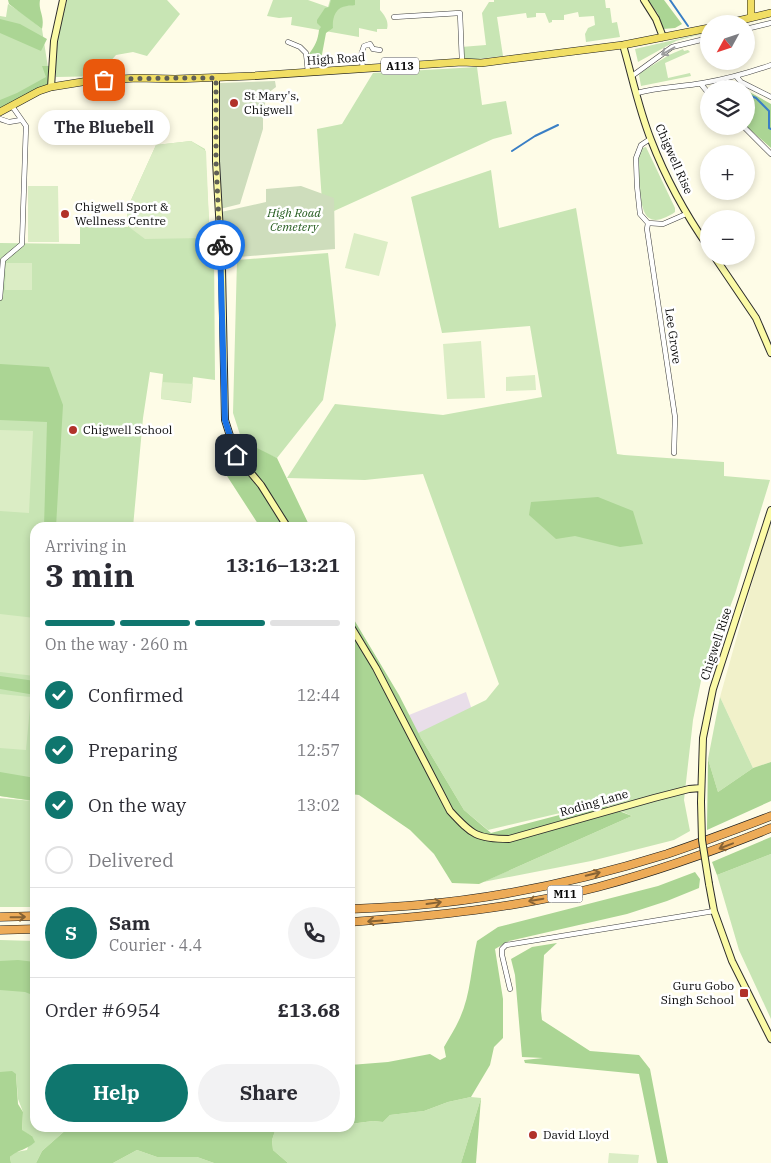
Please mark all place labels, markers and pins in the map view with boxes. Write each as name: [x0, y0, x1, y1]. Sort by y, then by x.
pin: [83, 59, 125, 101]
place label: St Mary's, Chigwell: [244, 88, 299, 117]
marker: St Mary's, Chigwell: [228, 97, 240, 109]
callout: The Bluebell: [38, 110, 170, 145]
place label: Chigwell Sport & Wellness Centre: [75, 199, 169, 228]
marker: Chigwell Sport & Wellness Centre: [59, 208, 71, 220]
place label: Chigwell School: [83, 422, 173, 437]
marker: Chigwell School: [67, 424, 79, 436]
pin: [215, 434, 257, 476]
place label: Guru Gobo Singh School: [661, 978, 734, 1007]
marker: Guru Gobo Singh School: [738, 987, 750, 999]
place label: David Lloyd: [543, 1127, 609, 1142]
marker: David Lloyd: [527, 1129, 539, 1141]

